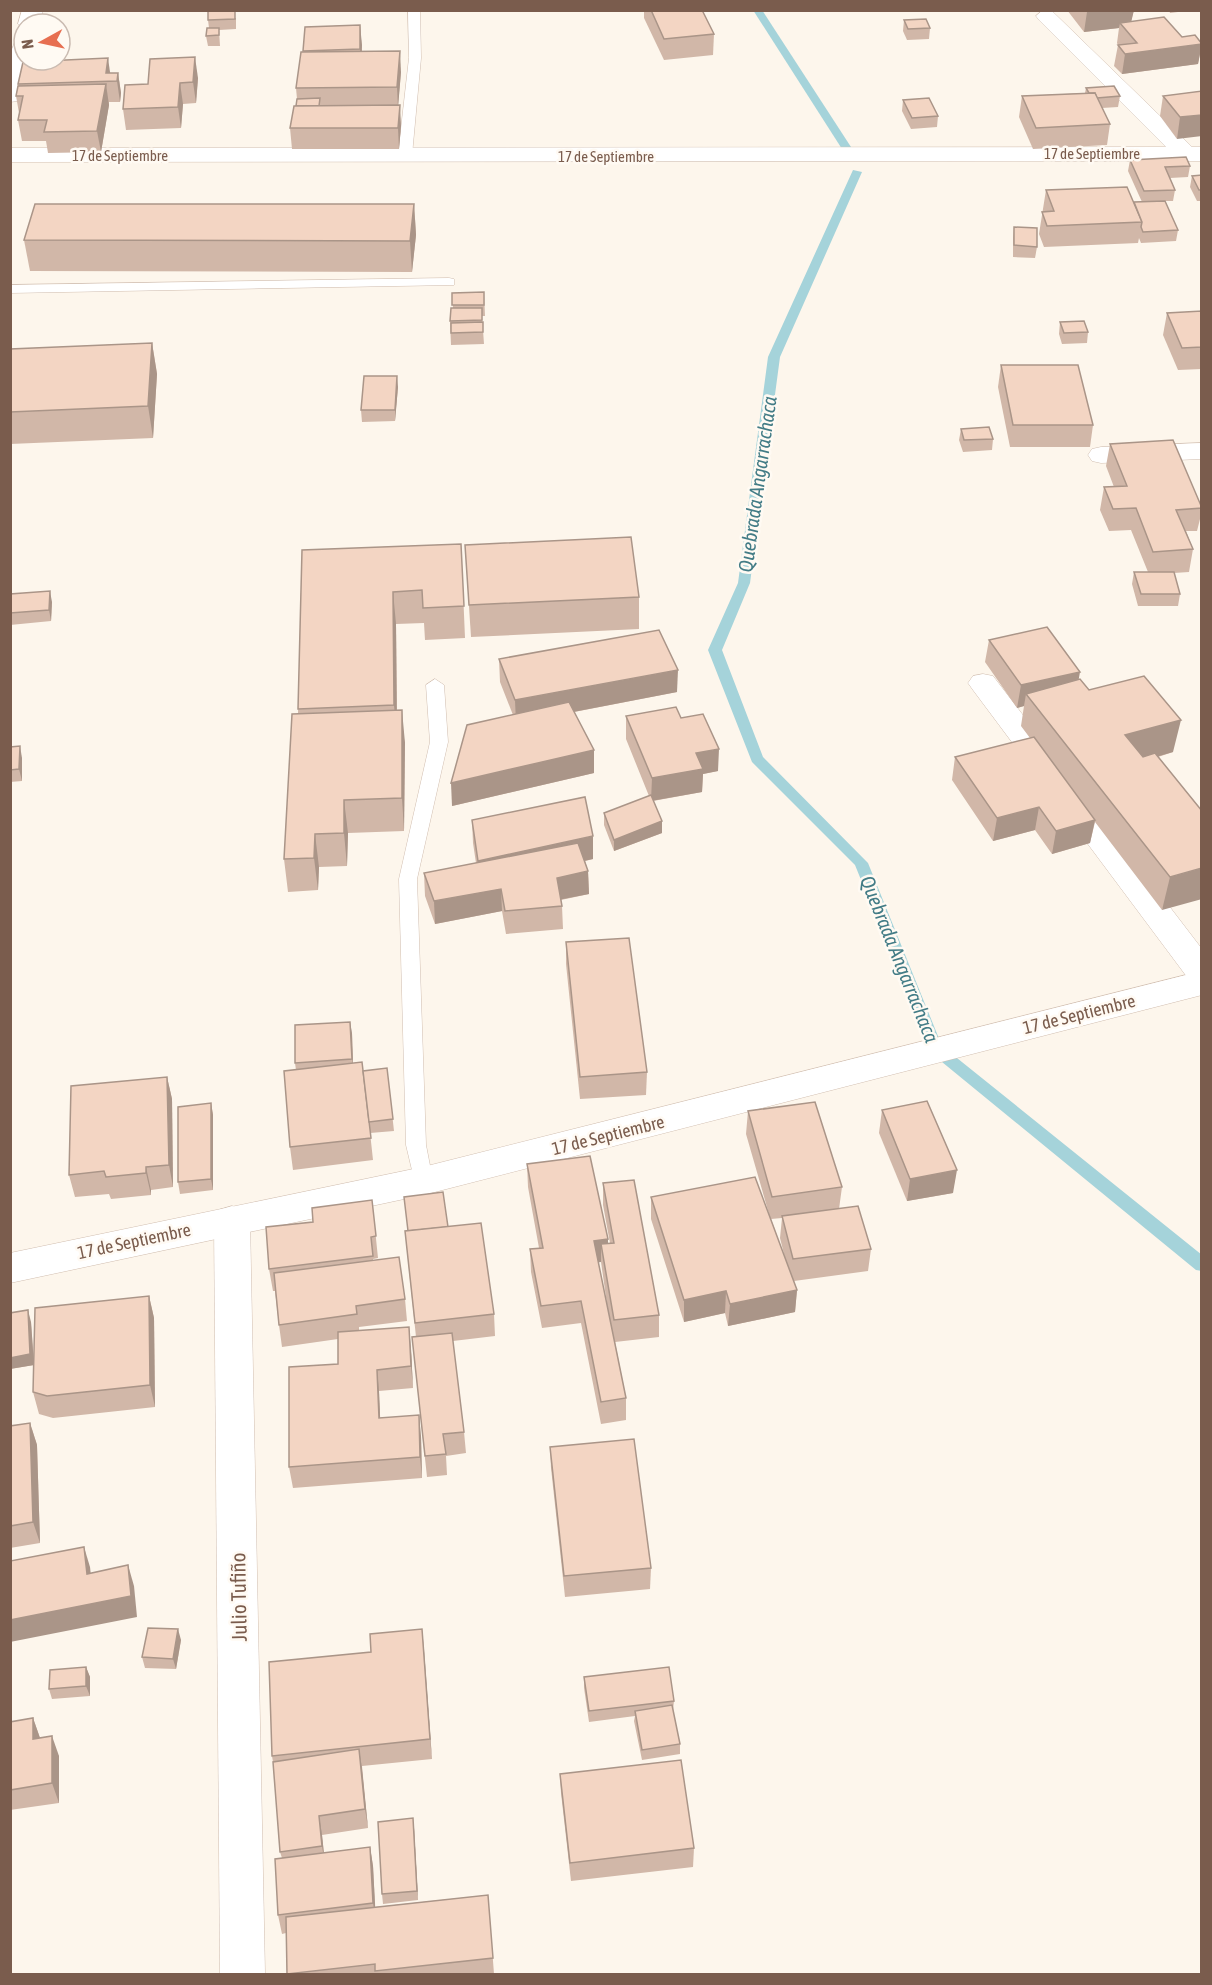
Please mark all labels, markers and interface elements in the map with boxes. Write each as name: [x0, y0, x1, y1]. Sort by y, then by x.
north arrow: [12, 12, 72, 72]
text: N: [18, 38, 37, 50]
street label: 17 de Septiembre: [1044, 145, 1140, 162]
street label: 17 de Septiembre: [72, 147, 168, 164]
street label: 17 de Septiembre: [558, 148, 654, 165]
water label: Quebrada Angarrachaca: [733, 395, 781, 573]
water label: Quebrada Angarrachaca: [856, 872, 944, 1046]
street label: 17 de Septiembre: [1021, 990, 1137, 1038]
street label: 17 de Septiembre: [550, 1111, 666, 1159]
street label: 17 de Septiembre: [75, 1219, 193, 1263]
street label: Julio Tufiño: [225, 1552, 251, 1642]

